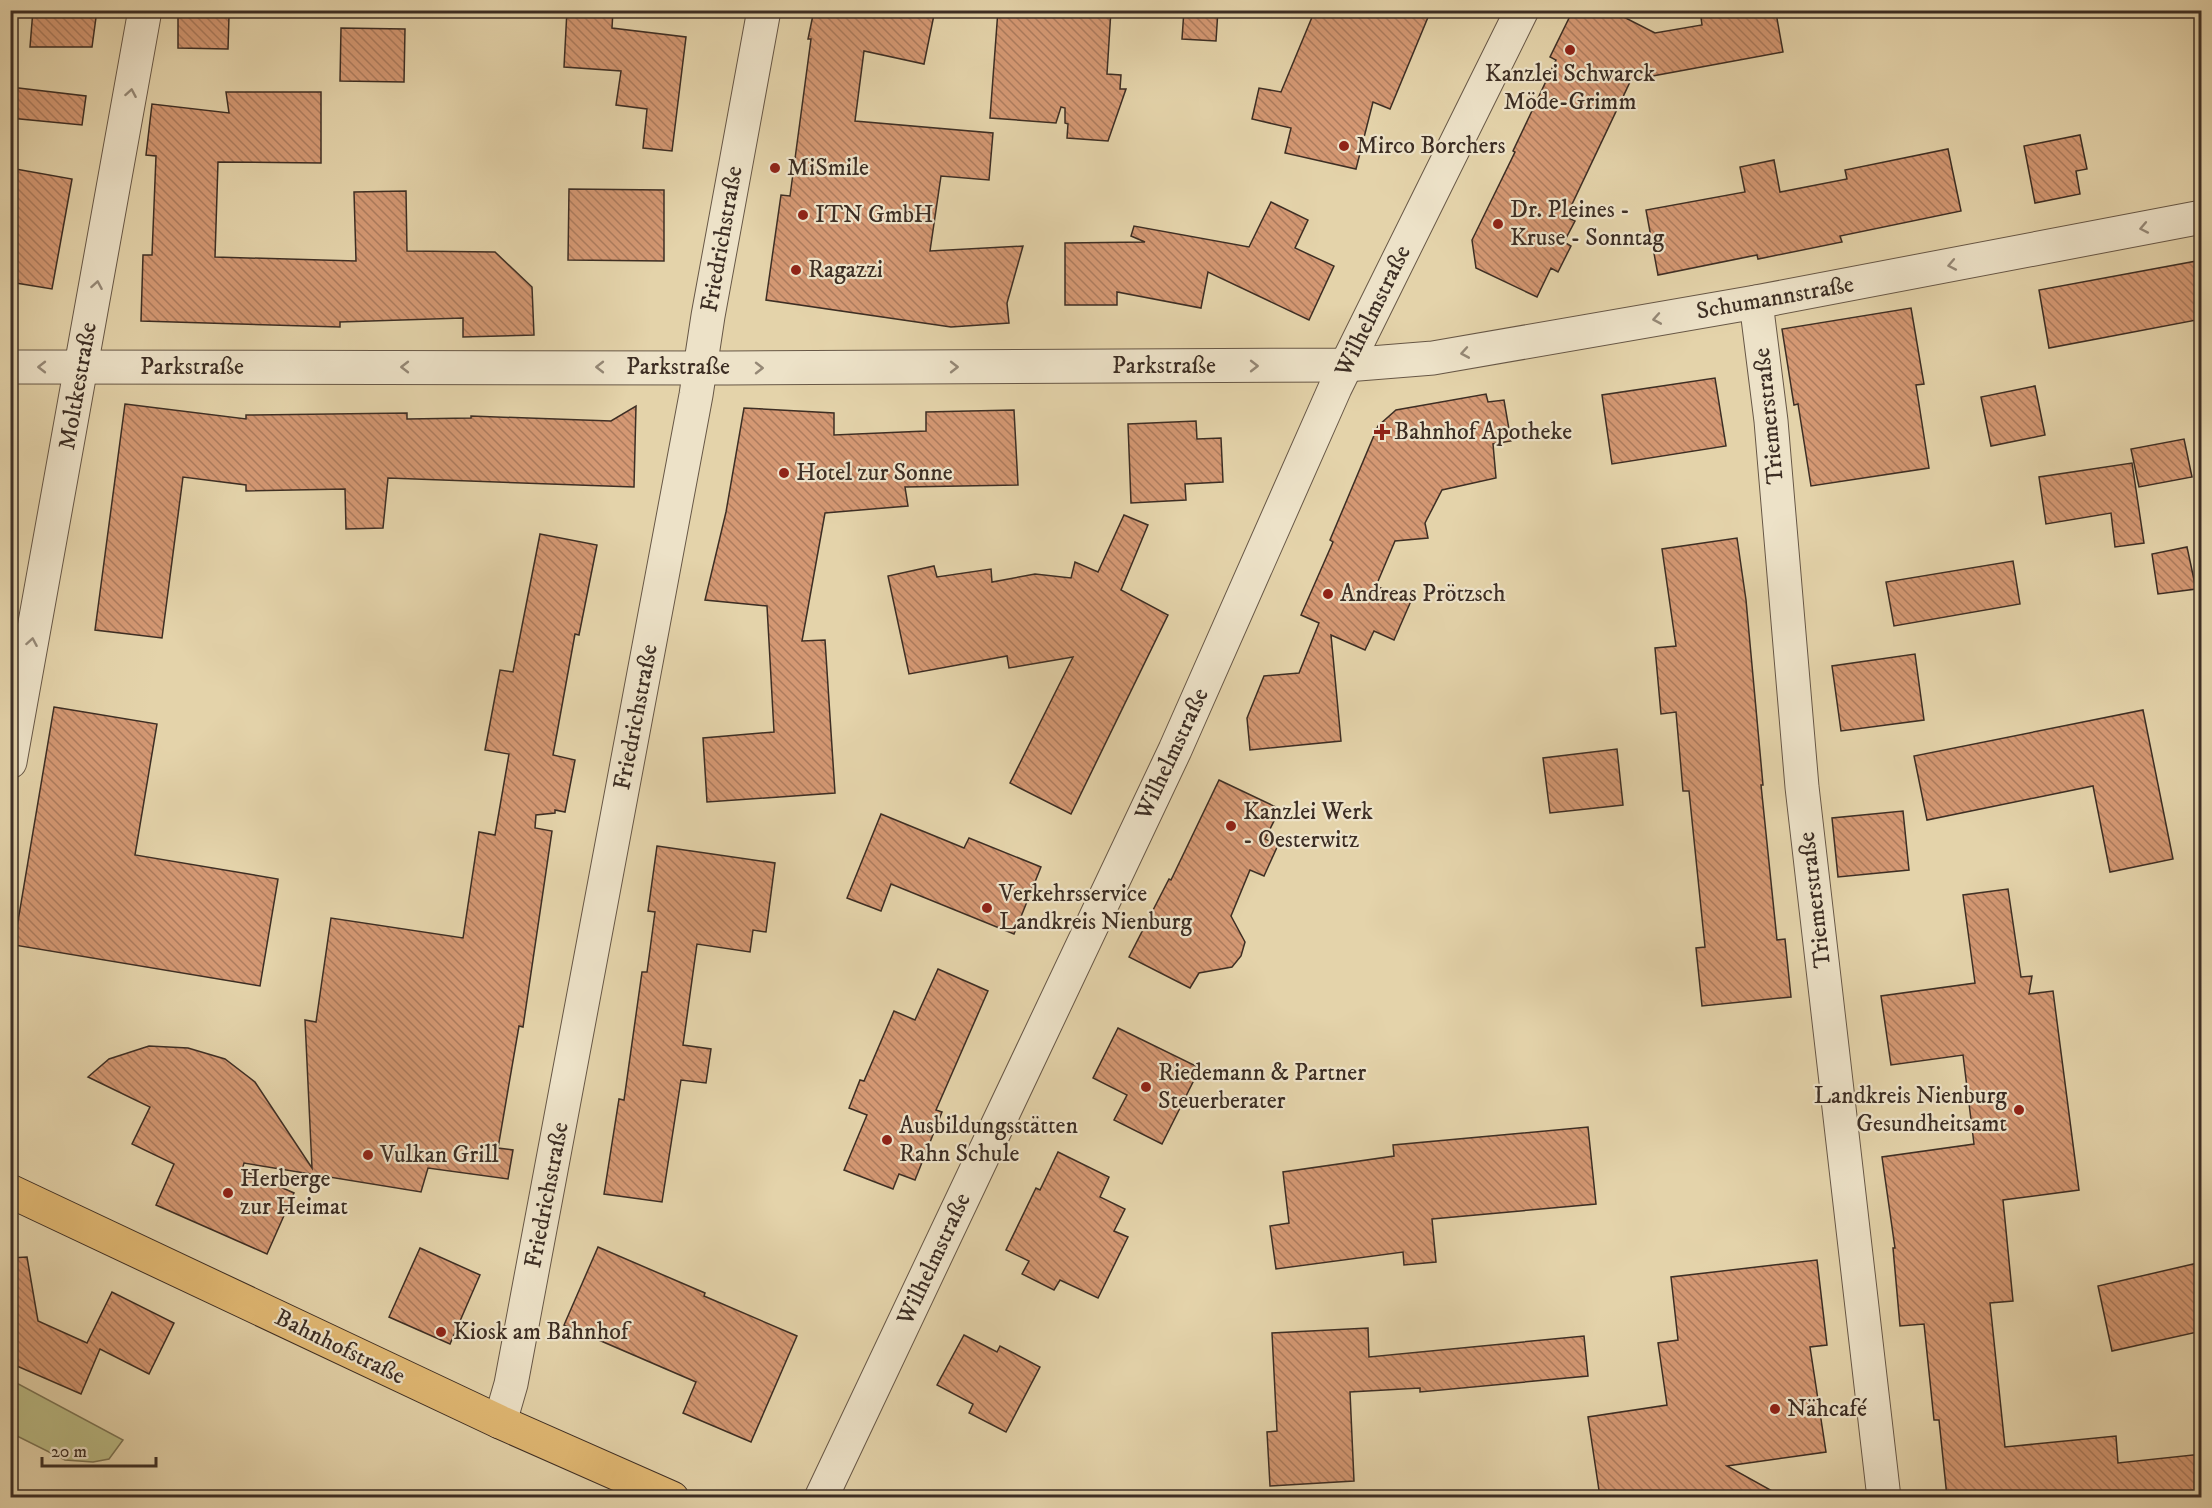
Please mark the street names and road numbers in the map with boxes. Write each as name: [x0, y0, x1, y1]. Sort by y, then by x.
street label: Friedrichstraße: [694, 164, 750, 314]
street label: Wilhelmstraße: [1328, 240, 1418, 382]
street label: Schumannstraße: [1694, 269, 1856, 327]
street label: Moltkestraße: [52, 320, 104, 452]
street label: Triemerstraße: [1747, 346, 1791, 486]
street label: Parkstraße: [1112, 351, 1216, 381]
street label: Parkstraße: [140, 352, 244, 382]
street label: Parkstraße: [626, 352, 730, 382]
street label: Friedrichstraße: [607, 642, 665, 792]
street label: Wilhelmstraße: [1128, 683, 1216, 826]
street label: Triemerstraße: [1792, 830, 1838, 970]
street label: Friedrichstraße: [518, 1120, 576, 1270]
street label: Wilhelmstraße: [890, 1188, 978, 1331]
street label: Bahnhofstraße: [270, 1302, 410, 1392]

